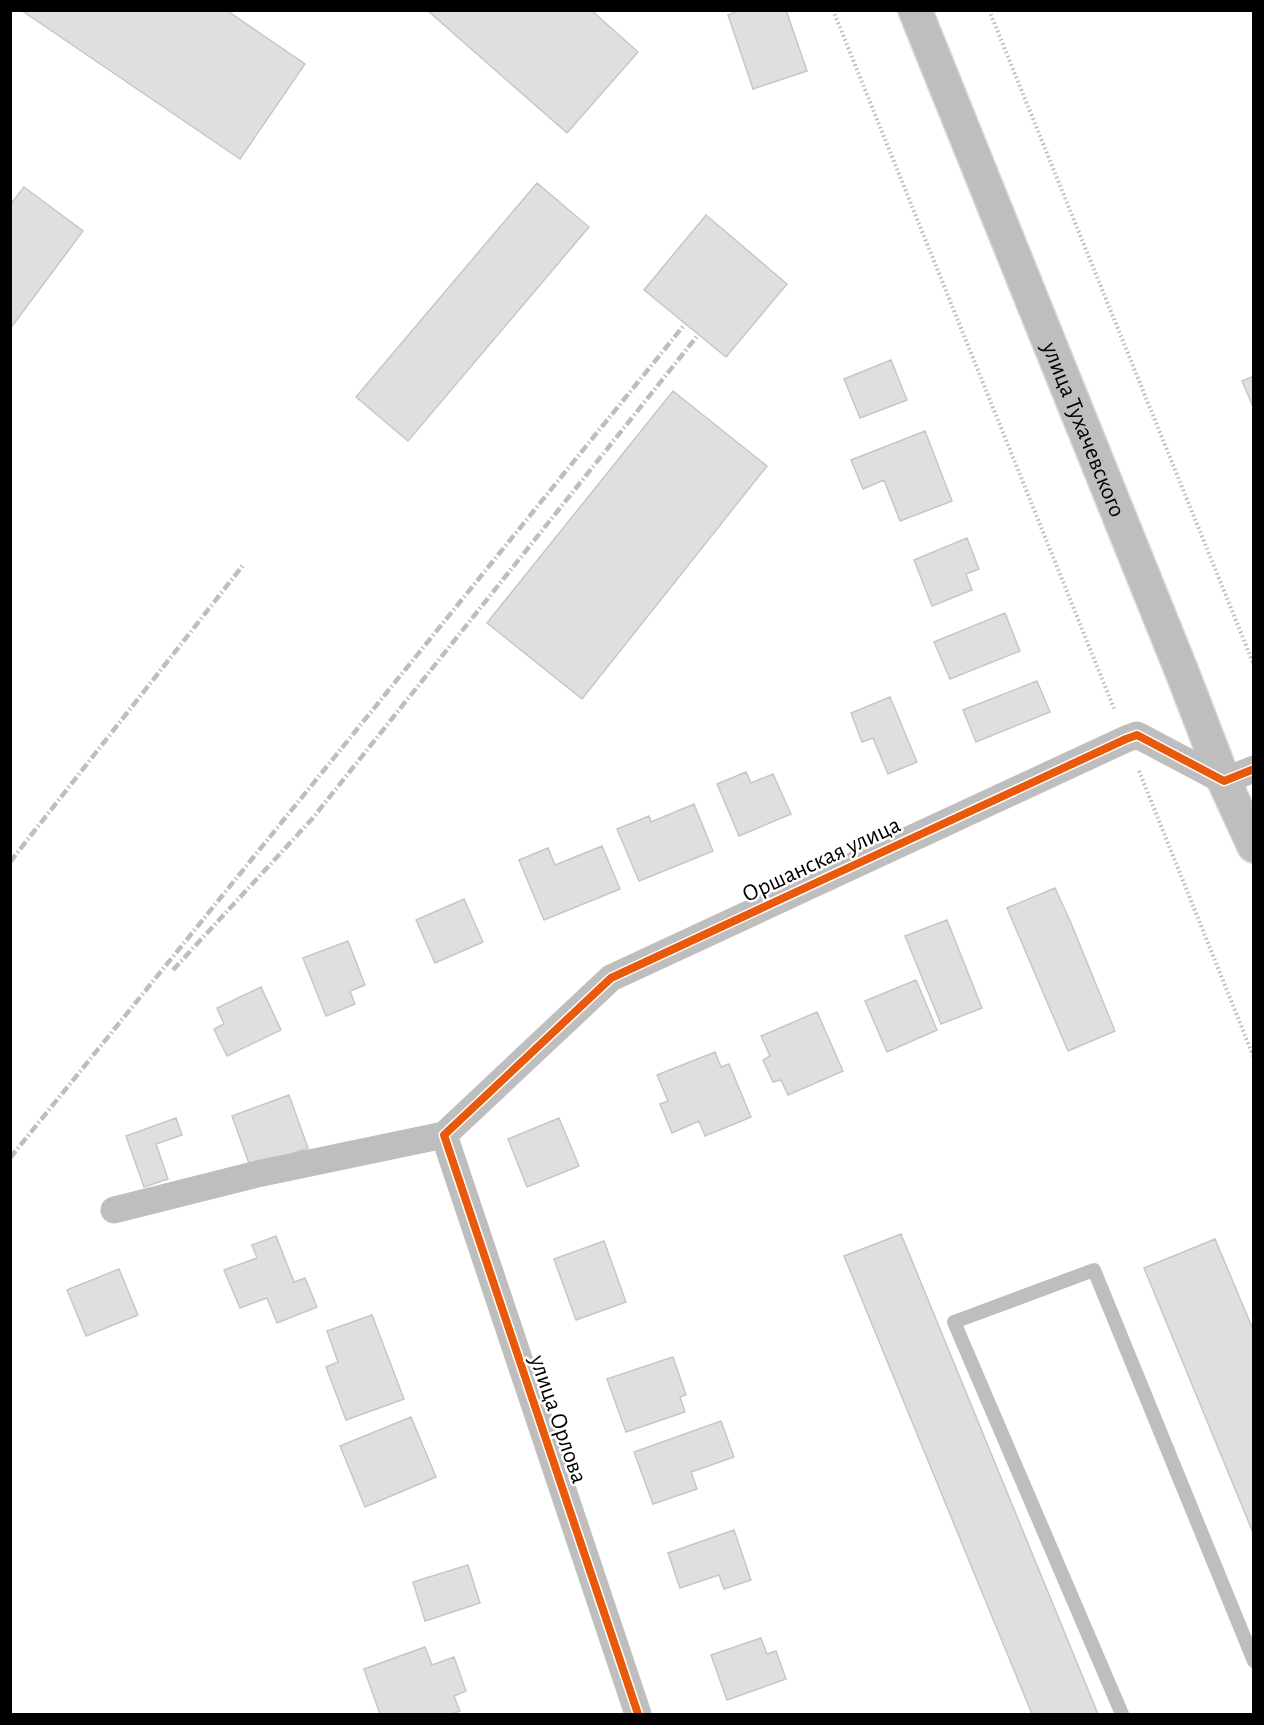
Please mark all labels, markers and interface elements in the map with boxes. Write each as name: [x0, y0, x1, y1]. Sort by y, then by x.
street label: улица Тухачевского: [1037, 338, 1129, 521]
street label: Оршанская улица: [739, 813, 904, 907]
street label: улица Орлова: [525, 1351, 591, 1487]

